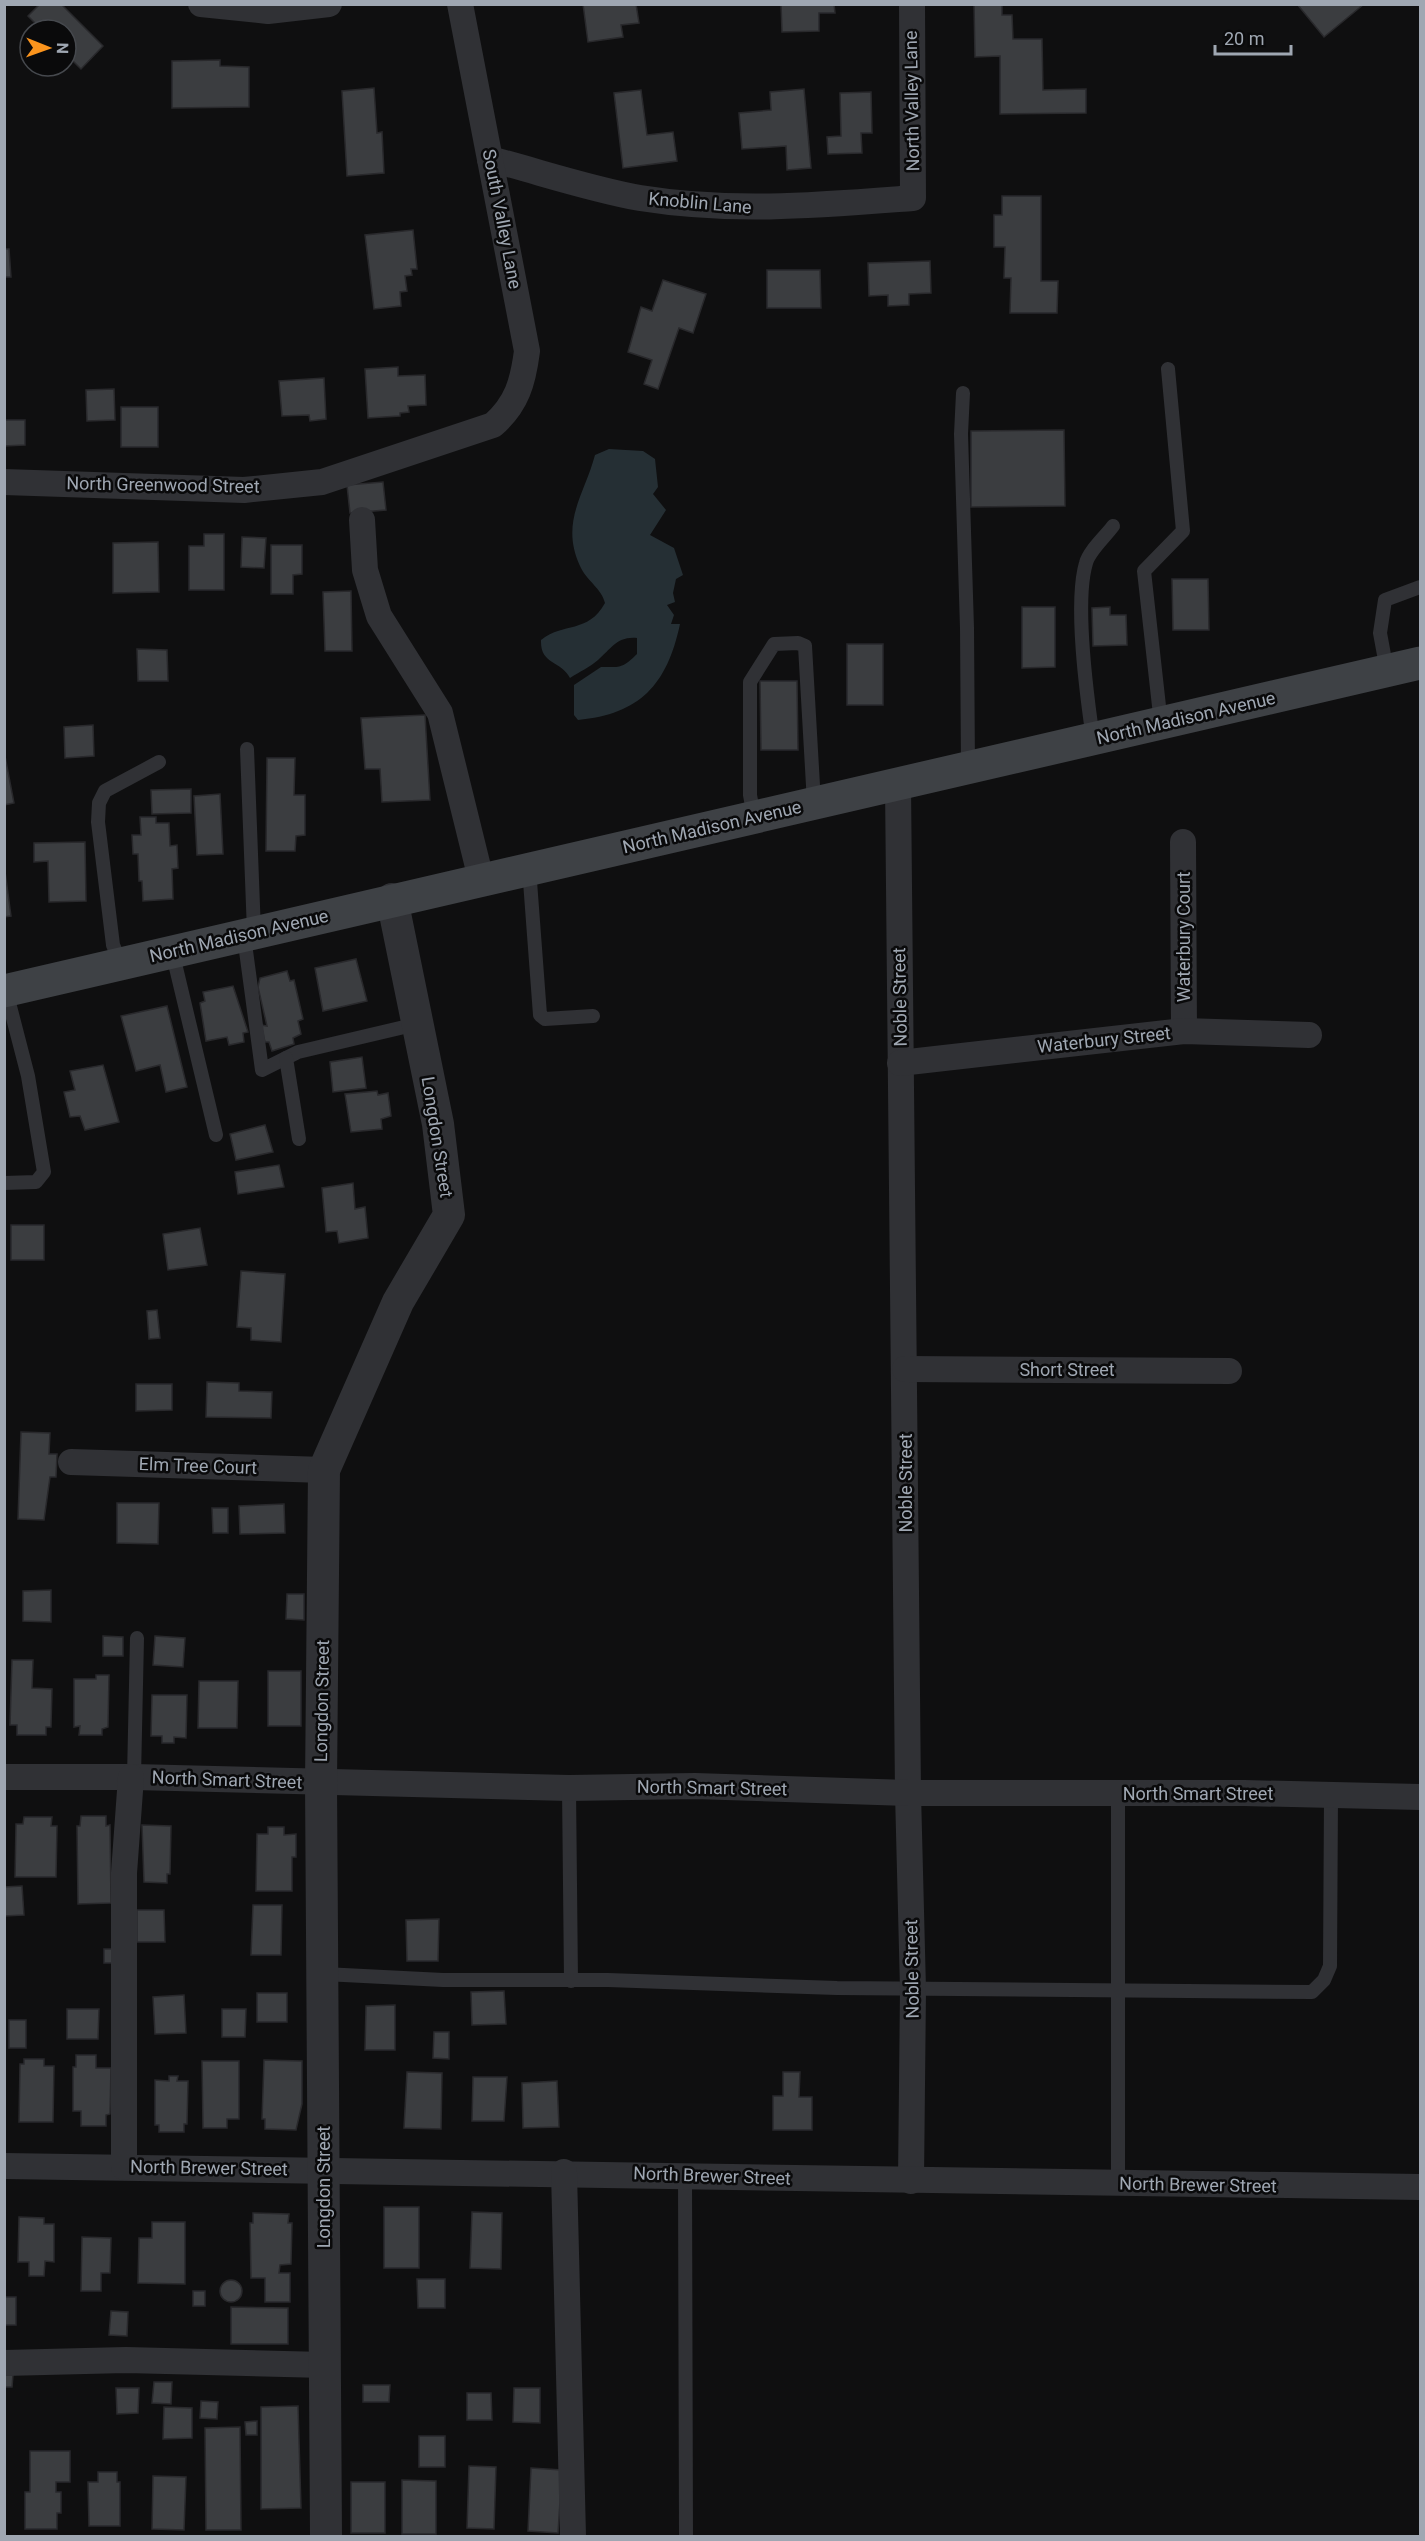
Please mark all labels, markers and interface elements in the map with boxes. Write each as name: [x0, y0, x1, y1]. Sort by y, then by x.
north arrow: [18, 18, 78, 78]
scale bar: [1215, 18, 1292, 56]
text: 20 m: [1224, 28, 1264, 49]
street label: North Valley Lane: [900, 30, 923, 172]
text: N: [53, 42, 72, 54]
street label: South Valley Lane: [479, 147, 526, 291]
street label: Knoblin Lane: [648, 188, 753, 217]
street label: North Greenwood Street: [66, 472, 260, 497]
street label: North Madison Avenue: [1094, 687, 1277, 748]
street label: North Madison Avenue: [620, 796, 803, 857]
street label: Waterbury Court: [1173, 872, 1194, 1002]
street label: North Madison Avenue: [147, 905, 330, 966]
street label: Noble Street: [888, 947, 911, 1047]
street label: Waterbury Street: [1036, 1022, 1172, 1057]
street label: Longdon Street: [418, 1075, 457, 1199]
street label: Short Street: [1019, 1359, 1115, 1380]
street label: Noble Street: [895, 1433, 916, 1533]
street label: Elm Tree Court: [138, 1453, 258, 1478]
street label: Longdon Street: [310, 1640, 333, 1762]
street label: North Smart Street: [151, 1766, 303, 1793]
street label: North Smart Street: [637, 1776, 788, 1799]
street label: North Smart Street: [1123, 1783, 1273, 1804]
street label: Noble Street: [900, 1919, 923, 2019]
street label: Longdon Street: [313, 2126, 334, 2248]
street label: North Brewer Street: [130, 2156, 288, 2179]
street label: North Brewer Street: [633, 2162, 791, 2189]
street label: North Brewer Street: [1119, 2173, 1277, 2196]

